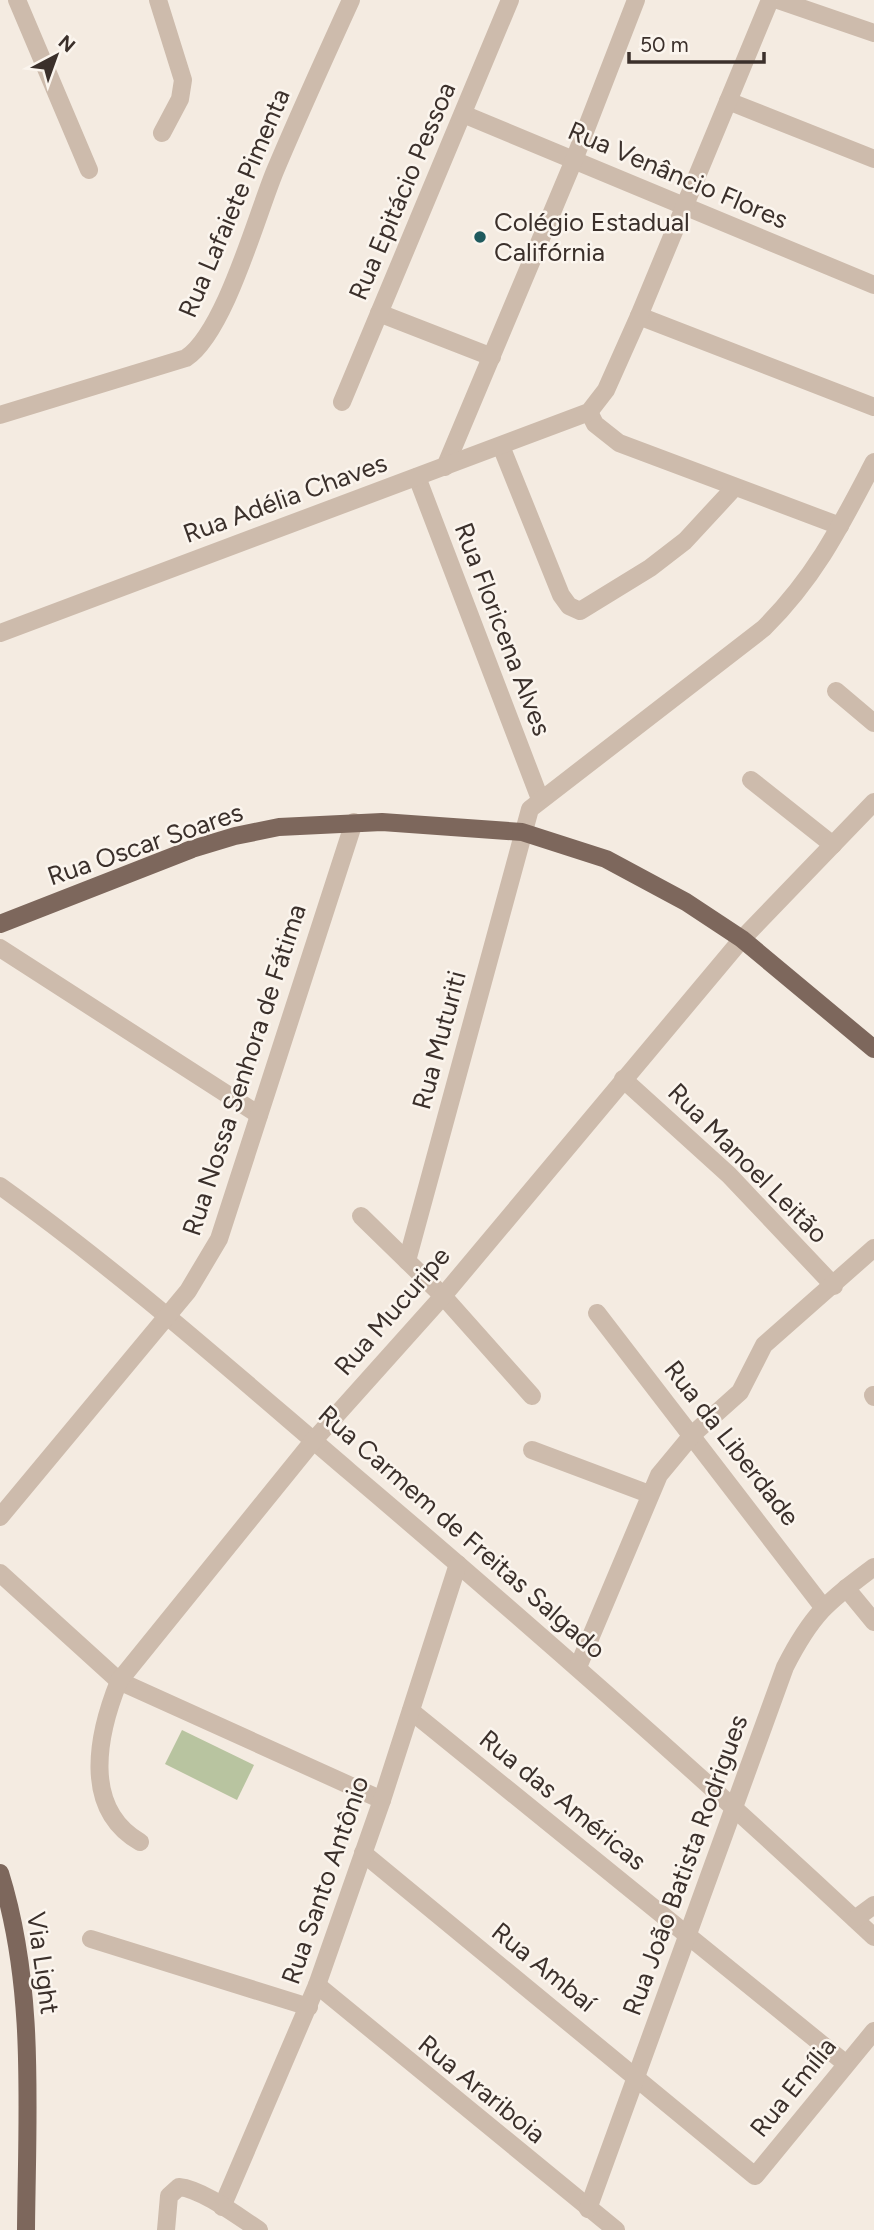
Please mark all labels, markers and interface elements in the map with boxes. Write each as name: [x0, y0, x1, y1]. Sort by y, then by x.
north arrow: [21, 21, 91, 91]
scale bar: [629, 21, 764, 65]
text: N: [54, 30, 80, 57]
text: 50 m: [640, 32, 689, 57]
street label: Rua Epitácio Pessoa: [342, 77, 462, 305]
street label: Rua Lafaiete Pimenta: [171, 84, 297, 322]
street label: Rua Venâncio Flores: [563, 114, 793, 236]
place label: Colégio Estadual Califórnia: [494, 206, 690, 268]
marker: Colégio Estadual Califórnia: [472, 229, 488, 245]
street label: Rua Adélia Chaves: [179, 446, 391, 550]
street label: Rua Floricena Alves: [448, 518, 558, 740]
street label: Rua Oscar Soares: [43, 796, 247, 892]
street label: Rua Nossa Senhora de Fátima: [175, 900, 313, 1240]
street label: Rua Muturiti: [405, 967, 473, 1113]
street label: Rua Manoel Leitão: [661, 1076, 835, 1250]
street label: Rua Mucuripe: [327, 1240, 457, 1382]
street label: Rua da Liberdade: [657, 1354, 807, 1532]
street label: Rua Carmem de Freitas Salgado: [312, 1398, 612, 1666]
street label: Rua João Batista Rodrigues: [616, 1710, 754, 2020]
street label: Rua das Américas: [473, 1723, 653, 1877]
street label: Rua Santo Antônio: [274, 1772, 376, 1988]
street label: Via Light: [20, 1910, 66, 2016]
street label: Rua Ambaí: [485, 1915, 603, 2019]
street label: Rua Arariboia: [412, 2028, 552, 2150]
street label: Rua Emília: [743, 2031, 843, 2143]

